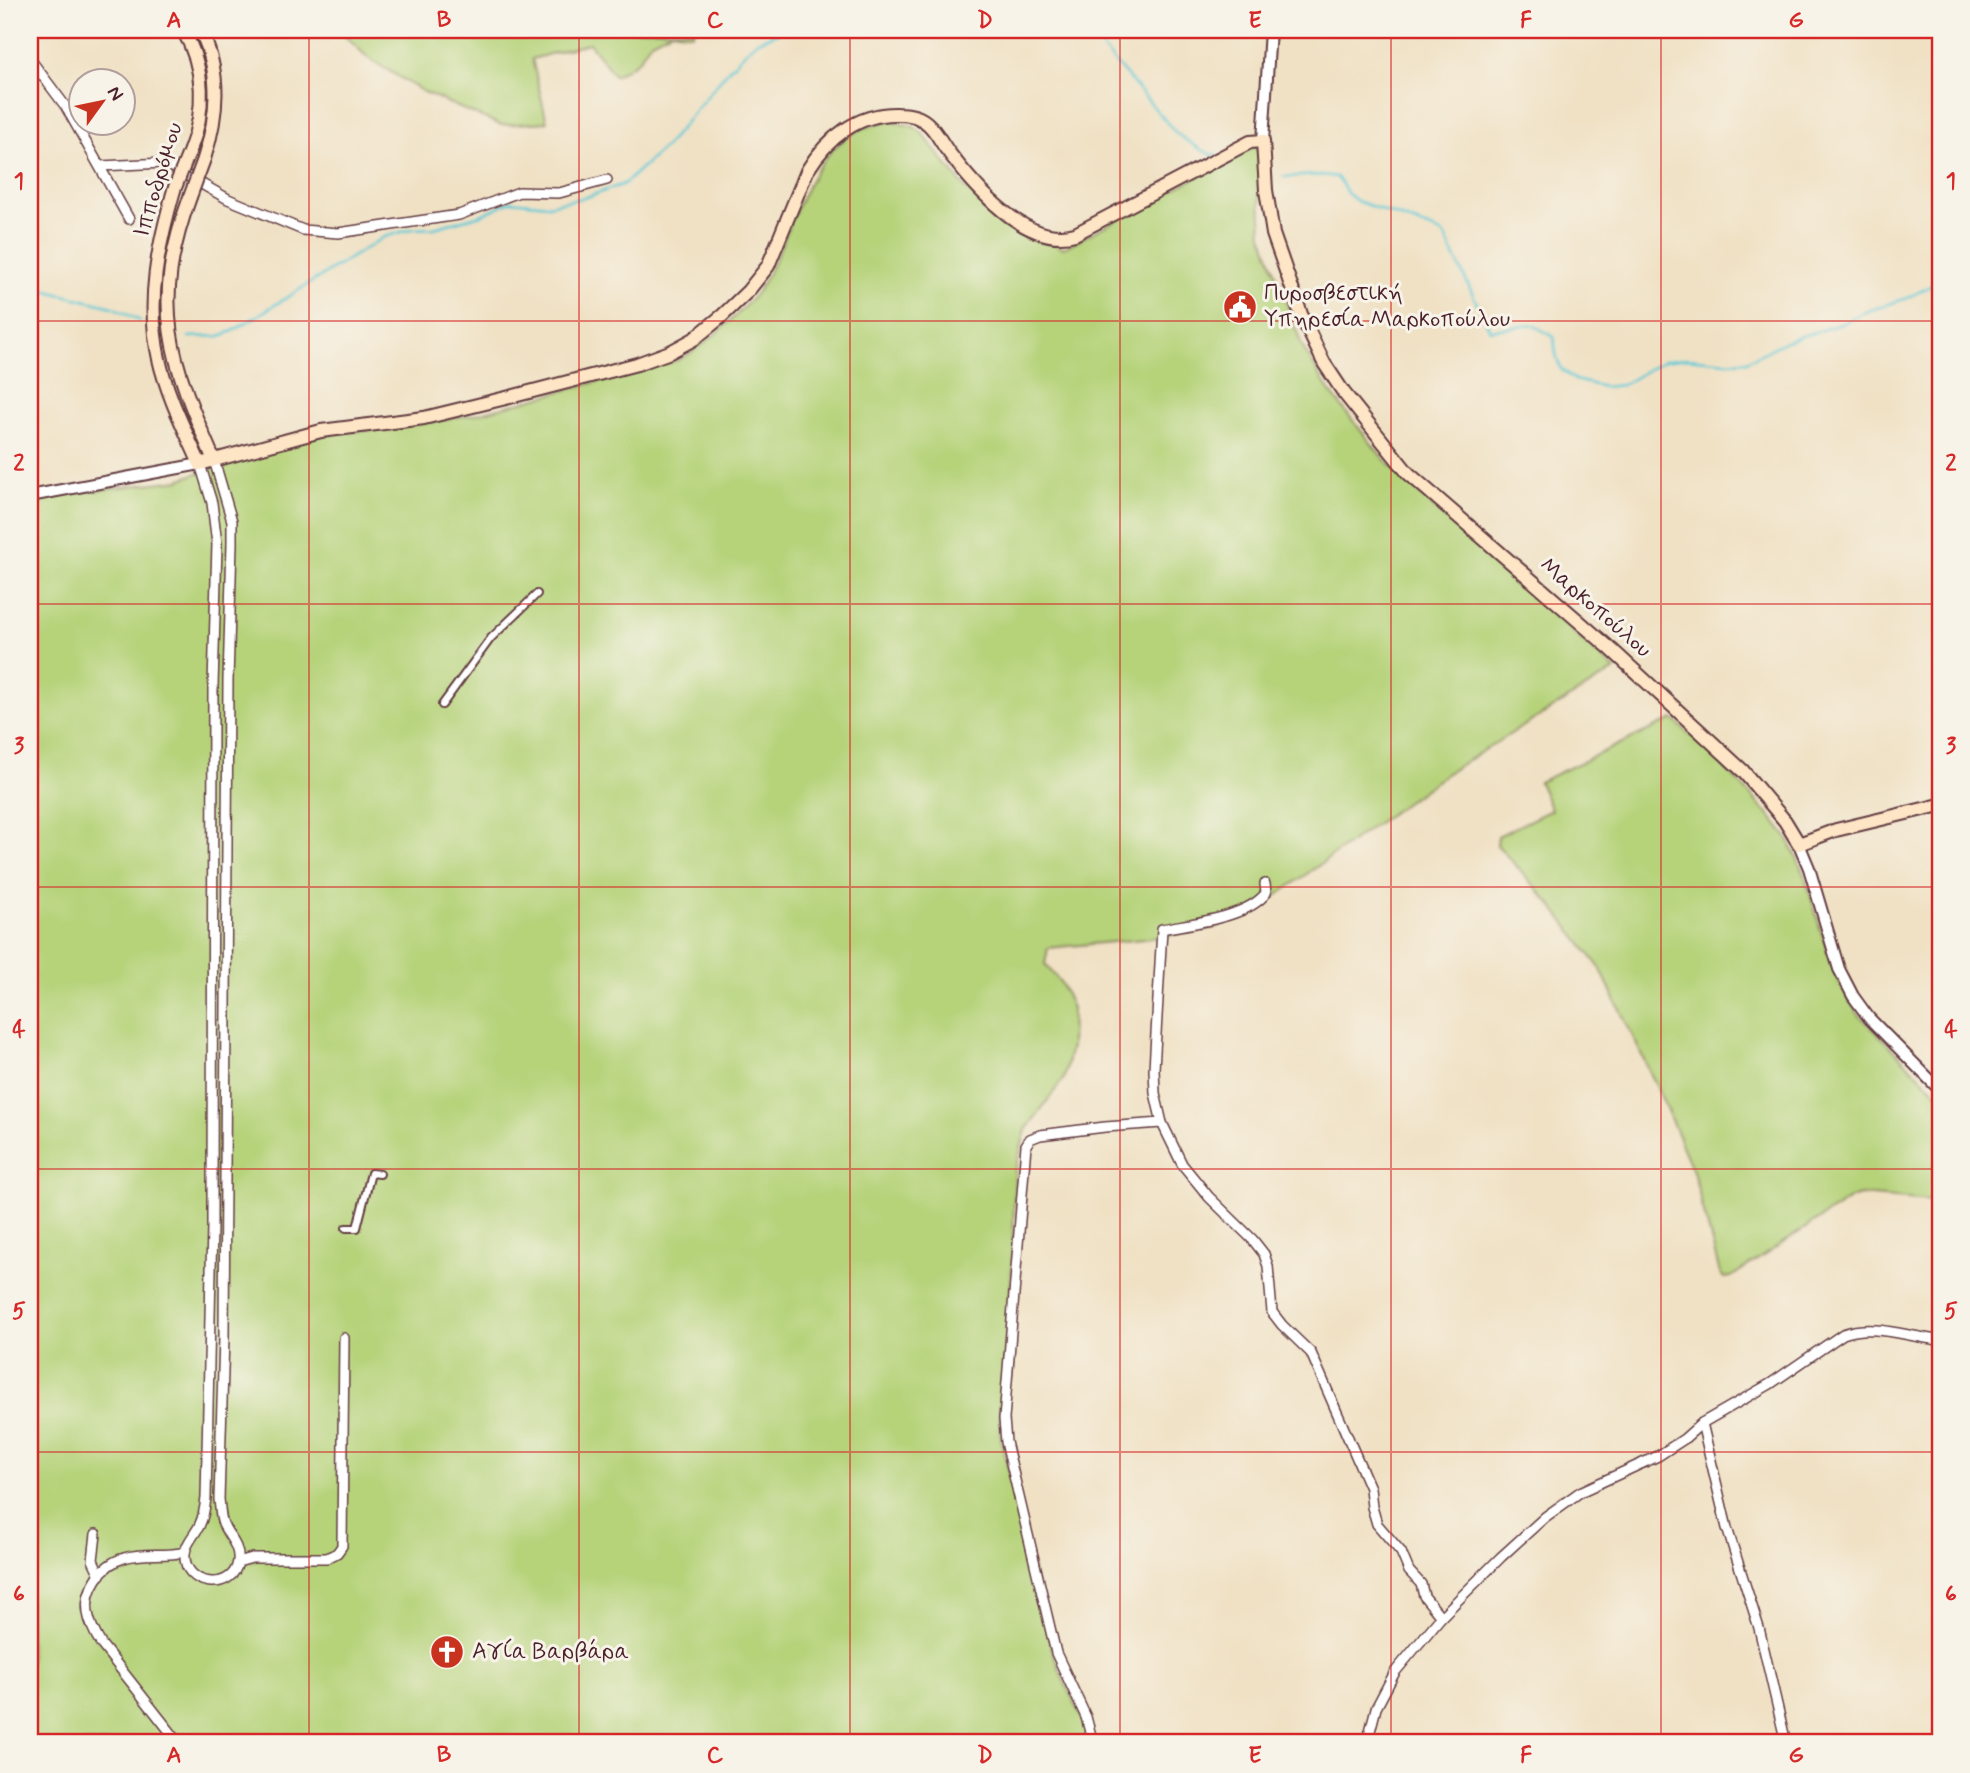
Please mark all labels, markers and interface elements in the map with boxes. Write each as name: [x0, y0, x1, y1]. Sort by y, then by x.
text: A: [166, 6, 182, 36]
text: B: [437, 6, 452, 36]
text: C: [707, 6, 724, 36]
text: D: [977, 6, 993, 36]
text: E: [1248, 6, 1262, 36]
text: F: [1520, 6, 1532, 36]
text: G: [1788, 6, 1804, 36]
north arrow: [66, 66, 136, 136]
text: N: [101, 81, 129, 106]
street label: Ιπποδρόμου: [127, 119, 191, 241]
text: 1: [14, 167, 24, 197]
text: 1: [1946, 167, 1956, 197]
place label: Πυροσβεστική Υπηρεσία Μαρκοπούλου: [1264, 279, 1510, 335]
public building icon: Πυροσβεστική Υπηρεσία Μαρκοπούλου: [1221, 288, 1259, 326]
text: 2: [13, 449, 25, 479]
text: 2: [1945, 449, 1957, 479]
street label: Μαρκοπούλου: [1533, 551, 1657, 665]
text: 3: [14, 732, 25, 762]
text: 3: [1946, 732, 1957, 762]
text: 4: [12, 1015, 26, 1045]
text: 4: [1944, 1015, 1958, 1045]
text: 5: [12, 1297, 26, 1327]
text: 5: [1944, 1297, 1958, 1327]
text: 6: [13, 1580, 25, 1610]
text: 6: [1945, 1580, 1957, 1610]
church icon: Αγία Βαρβάρα: [428, 1633, 466, 1671]
place label: Αγία Βαρβάρα: [472, 1637, 629, 1667]
text: A: [166, 1741, 182, 1771]
text: B: [437, 1741, 452, 1771]
text: C: [707, 1741, 724, 1771]
text: D: [977, 1741, 993, 1771]
text: E: [1248, 1741, 1262, 1771]
text: F: [1520, 1741, 1532, 1771]
text: G: [1788, 1741, 1804, 1771]

